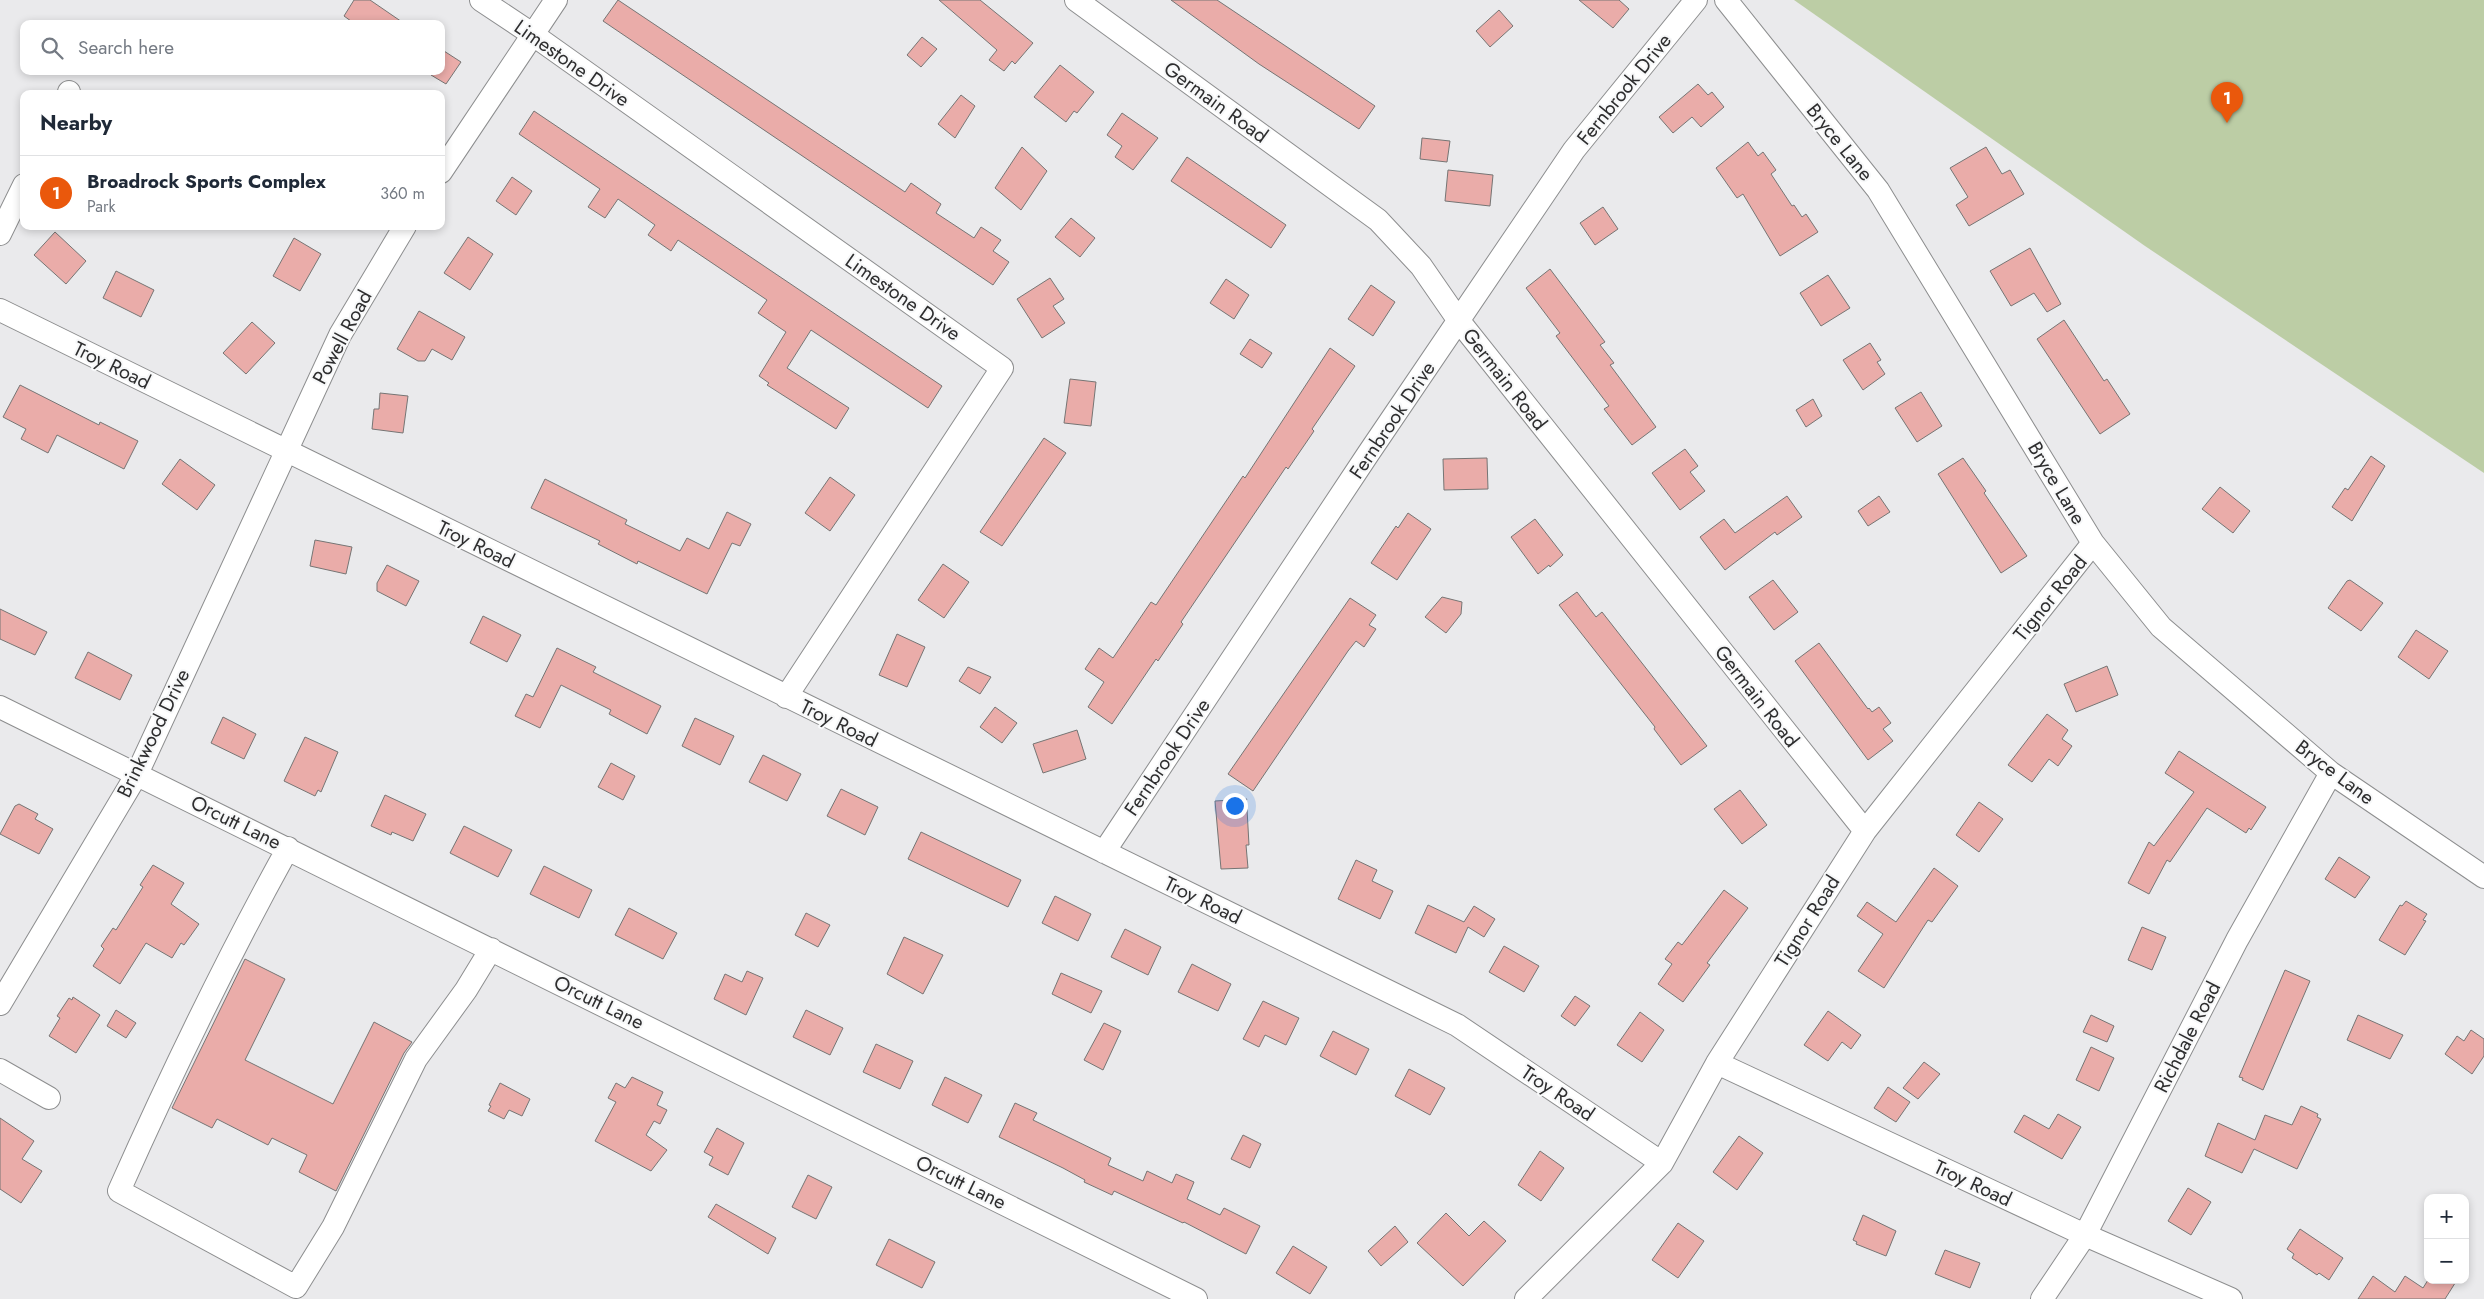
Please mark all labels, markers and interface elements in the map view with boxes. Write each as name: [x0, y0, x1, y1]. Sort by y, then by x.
street label: Limestone Drive: [508, 13, 635, 114]
search box: [20, 20, 445, 75]
street label: Fernbrook Drive: [1570, 27, 1678, 151]
icon: search: [38, 34, 66, 62]
text: Search here: [78, 34, 174, 61]
street label: Germain Road: [1158, 55, 1274, 150]
pin: 1: [2211, 82, 2243, 123]
street label: Bryce Lane: [1799, 97, 1880, 187]
text: Nearby: [40, 108, 112, 138]
text: Broadrock Sports Complex: [87, 168, 326, 195]
text: 1: [52, 182, 60, 205]
text: 360 m: [380, 182, 425, 205]
text: Park: [87, 195, 116, 218]
street label: Limestone Drive: [839, 247, 966, 348]
street label: Powell Road: [305, 285, 379, 389]
street label: Germain Road: [1455, 322, 1554, 437]
street label: Troy Road: [68, 334, 155, 397]
street label: Fernbrook Drive: [1342, 356, 1442, 485]
street label: Bryce Lane: [2020, 436, 2093, 530]
street label: Troy Road: [432, 513, 519, 576]
street label: Tignor Road: [2007, 549, 2094, 648]
street label: Germain Road: [1707, 639, 1806, 754]
street label: Brinkwood Drive: [110, 664, 197, 802]
street label: Troy Road: [795, 692, 882, 755]
street label: Fernbrook Drive: [1117, 693, 1217, 822]
street label: Bryce Lane: [2289, 733, 2380, 812]
street label: Orcutt Lane: [186, 788, 286, 857]
your location: [1222, 793, 1248, 819]
street label: Troy Road: [1159, 869, 1246, 932]
street label: Tignor Road: [1768, 870, 1847, 973]
street label: Orcutt Lane: [549, 968, 649, 1037]
street label: Richdale Road: [2147, 977, 2228, 1098]
street label: Troy Road: [1515, 1058, 1600, 1129]
street label: Orcutt Lane: [911, 1148, 1011, 1217]
street label: Troy Road: [1929, 1153, 2016, 1214]
map controls: [2424, 1194, 2469, 1284]
button: +: [2424, 1194, 2469, 1239]
button: −: [2424, 1239, 2469, 1284]

